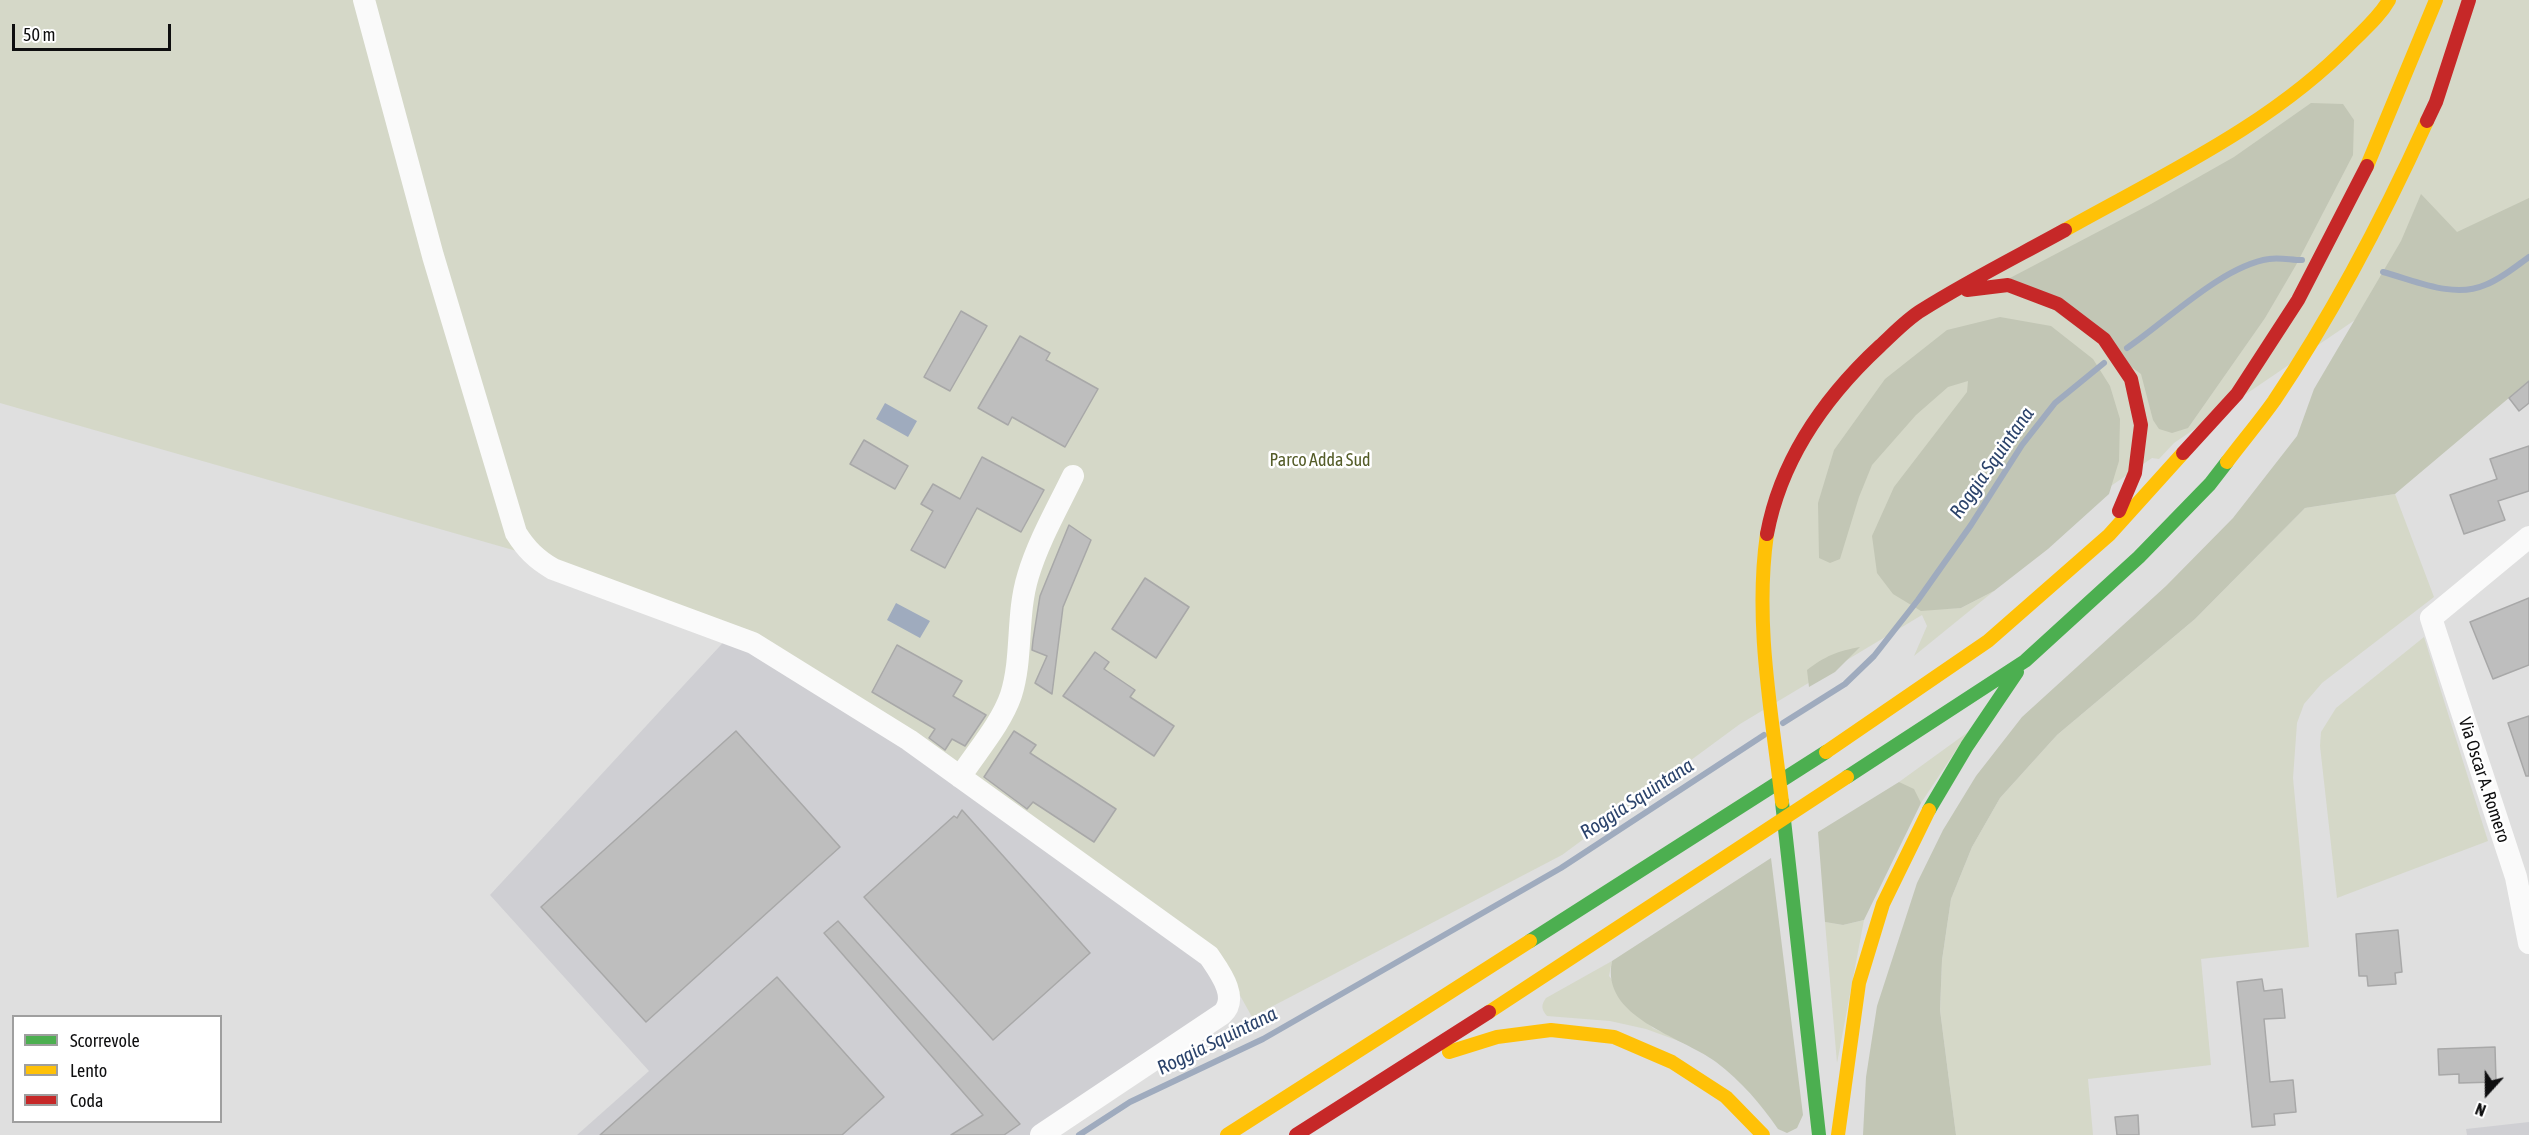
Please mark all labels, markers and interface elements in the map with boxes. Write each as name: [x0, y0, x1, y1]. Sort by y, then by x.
scale bar: [15, 12, 174, 50]
text: 50 m: [23, 24, 55, 45]
water label: Roggia Squintana: [1945, 403, 2039, 523]
park label: Parco Adda Sud: [1269, 449, 1371, 471]
street label: Via Oscar A. Romero: [2454, 715, 2514, 845]
water label: Roggia Squintana: [1576, 753, 1698, 845]
water label: Roggia Squintana: [1153, 1002, 1281, 1080]
legend: [12, 1015, 222, 1123]
text: Scorrevole: [70, 1030, 140, 1051]
text: Lento: [70, 1060, 107, 1081]
north arrow: [2457, 1063, 2517, 1123]
text: Coda: [70, 1090, 103, 1111]
text: N: [2473, 1100, 2488, 1120]

